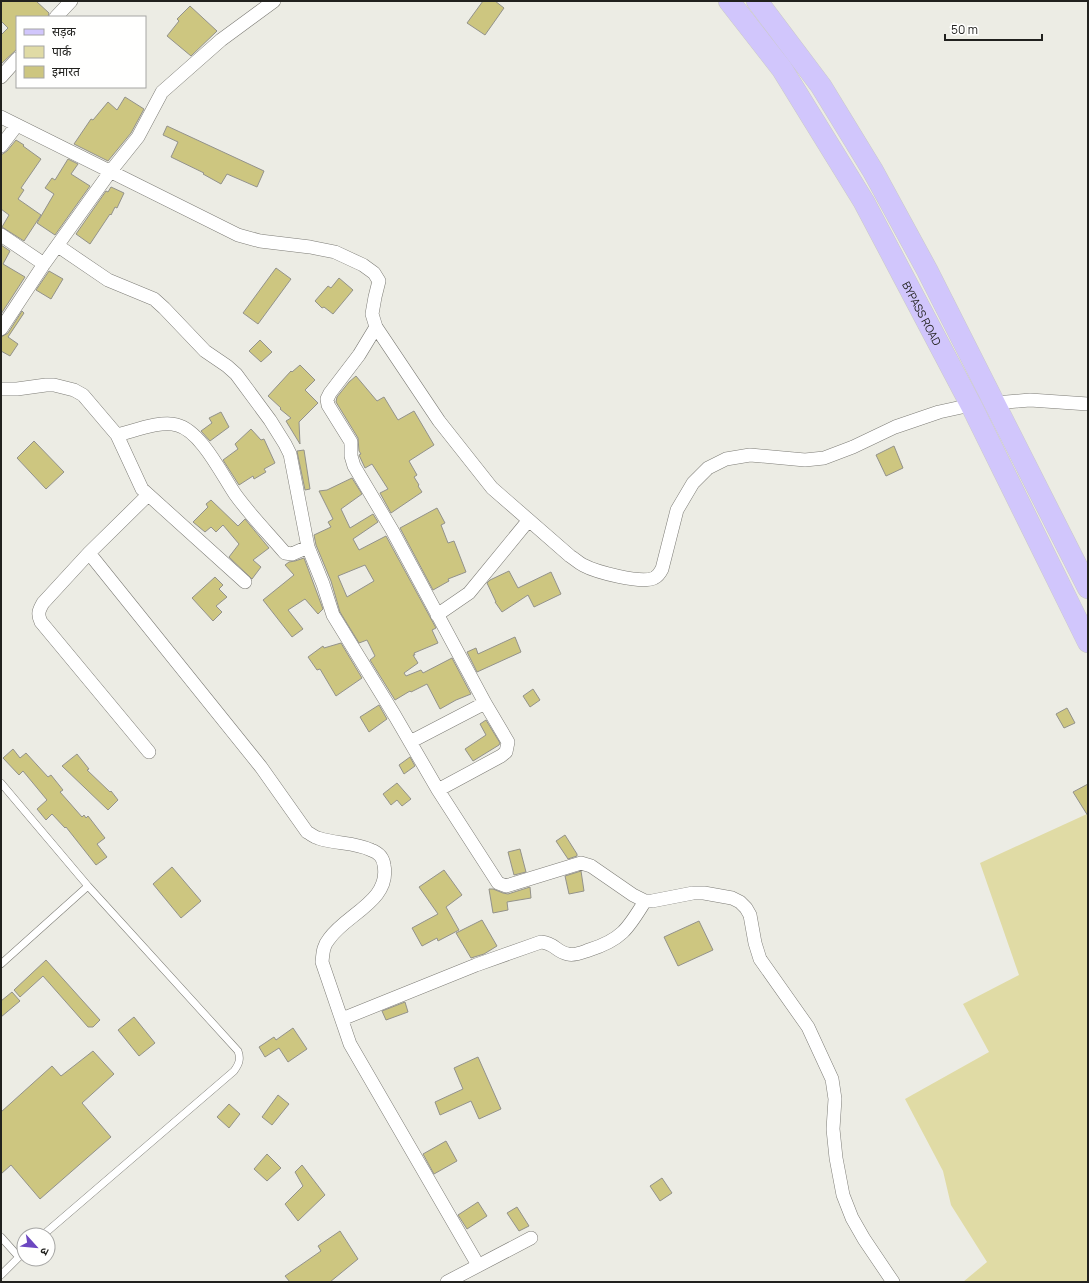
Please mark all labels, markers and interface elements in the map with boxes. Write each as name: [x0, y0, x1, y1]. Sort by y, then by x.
legend: [16, 16, 146, 88]
scale bar: [945, 16, 1042, 42]
text: 50 m: [951, 21, 978, 38]
text: सड़क: [52, 23, 77, 40]
text: पार्क: [52, 43, 72, 60]
text: इमारत: [52, 63, 81, 80]
street label: BYPASS ROAD: [899, 278, 946, 348]
north arrow: [16, 1227, 56, 1267]
text: उ: [37, 1245, 53, 1259]

